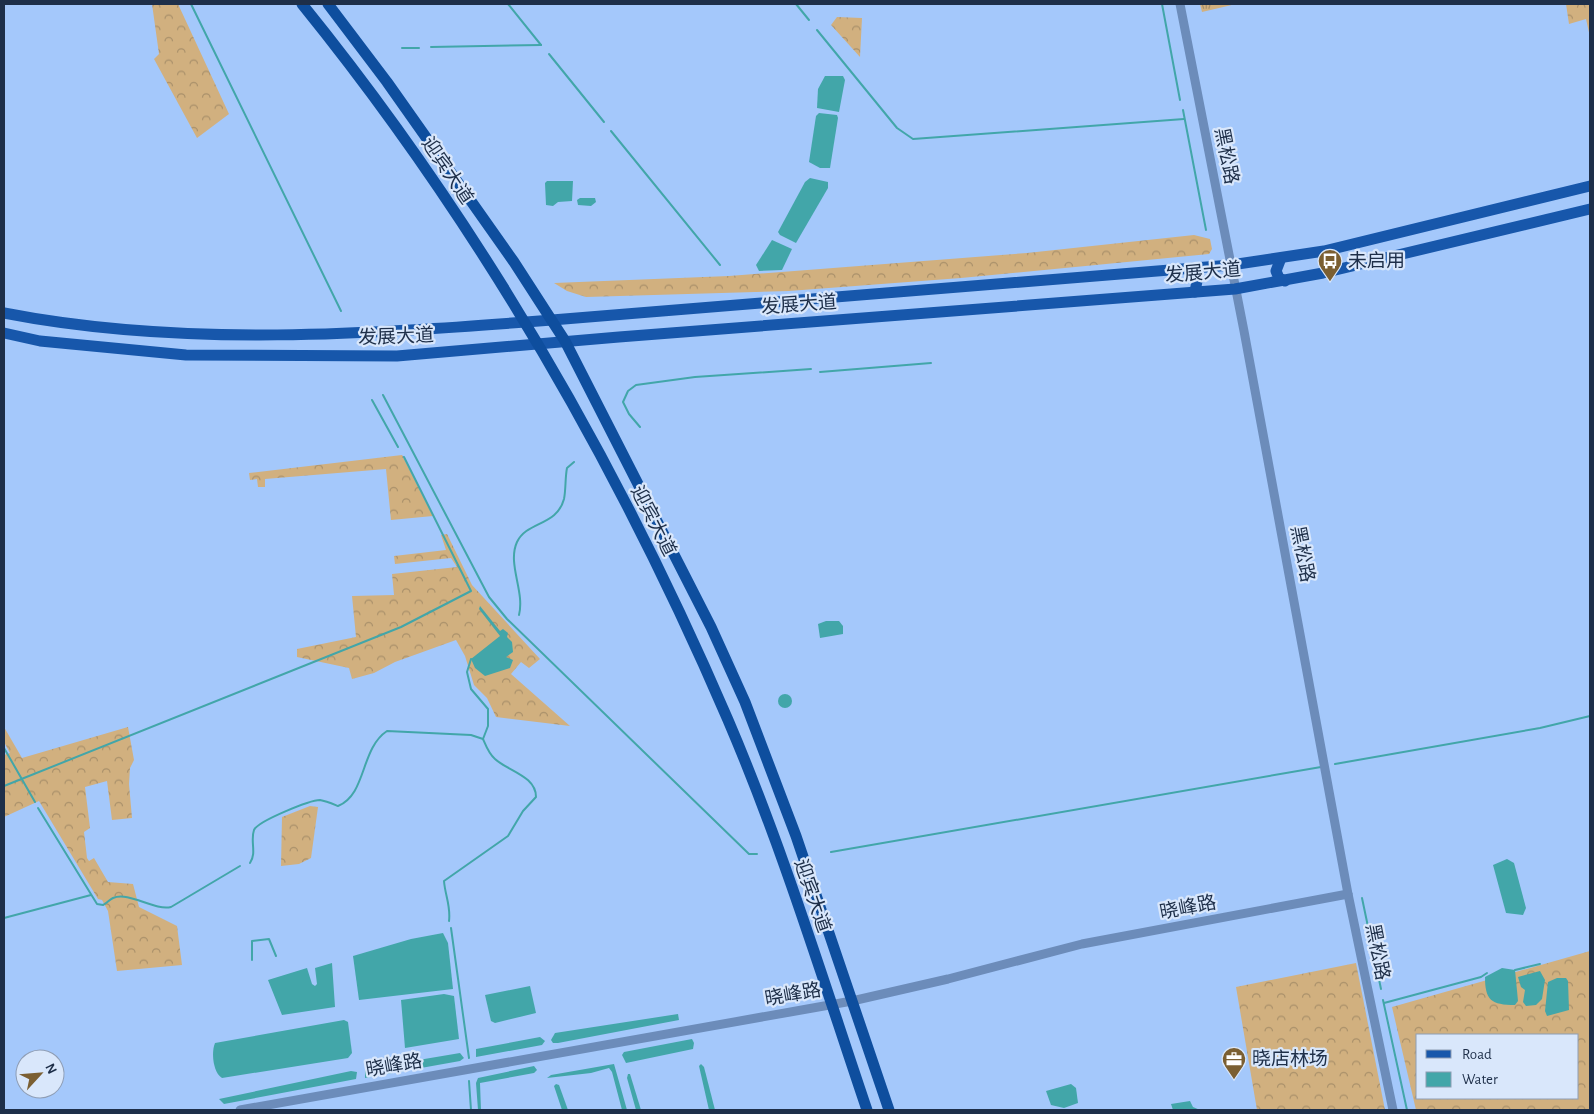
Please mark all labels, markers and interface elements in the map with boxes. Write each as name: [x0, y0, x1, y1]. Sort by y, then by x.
street label: 黑松路: [1211, 126, 1242, 186]
street label: 迎宾大道: [418, 133, 478, 208]
bus stop icon: 未启用: [1317, 248, 1343, 282]
place label: 未启用: [1348, 250, 1405, 271]
street label: 发展大道: [1164, 259, 1242, 286]
street label: 发展大道: [760, 292, 838, 317]
street label: 发展大道: [358, 325, 434, 348]
street label: 迎宾大道: [627, 482, 681, 559]
street label: 黑松路: [1287, 524, 1318, 584]
street label: 迎宾大道: [791, 856, 835, 935]
street label: 晓峰路: [1158, 891, 1218, 923]
street label: 黑松路: [1362, 922, 1393, 982]
street label: 晓峰路: [763, 979, 823, 1009]
legend: [1416, 1034, 1579, 1099]
office icon: 晓店林场: [1221, 1046, 1247, 1080]
text: Road: [1462, 1047, 1492, 1062]
place label: 晓店林场: [1252, 1048, 1328, 1069]
north arrow: [15, 1049, 65, 1099]
street label: 晓峰路: [364, 1050, 424, 1080]
text: N: [42, 1061, 59, 1076]
text: Water: [1462, 1072, 1498, 1087]

